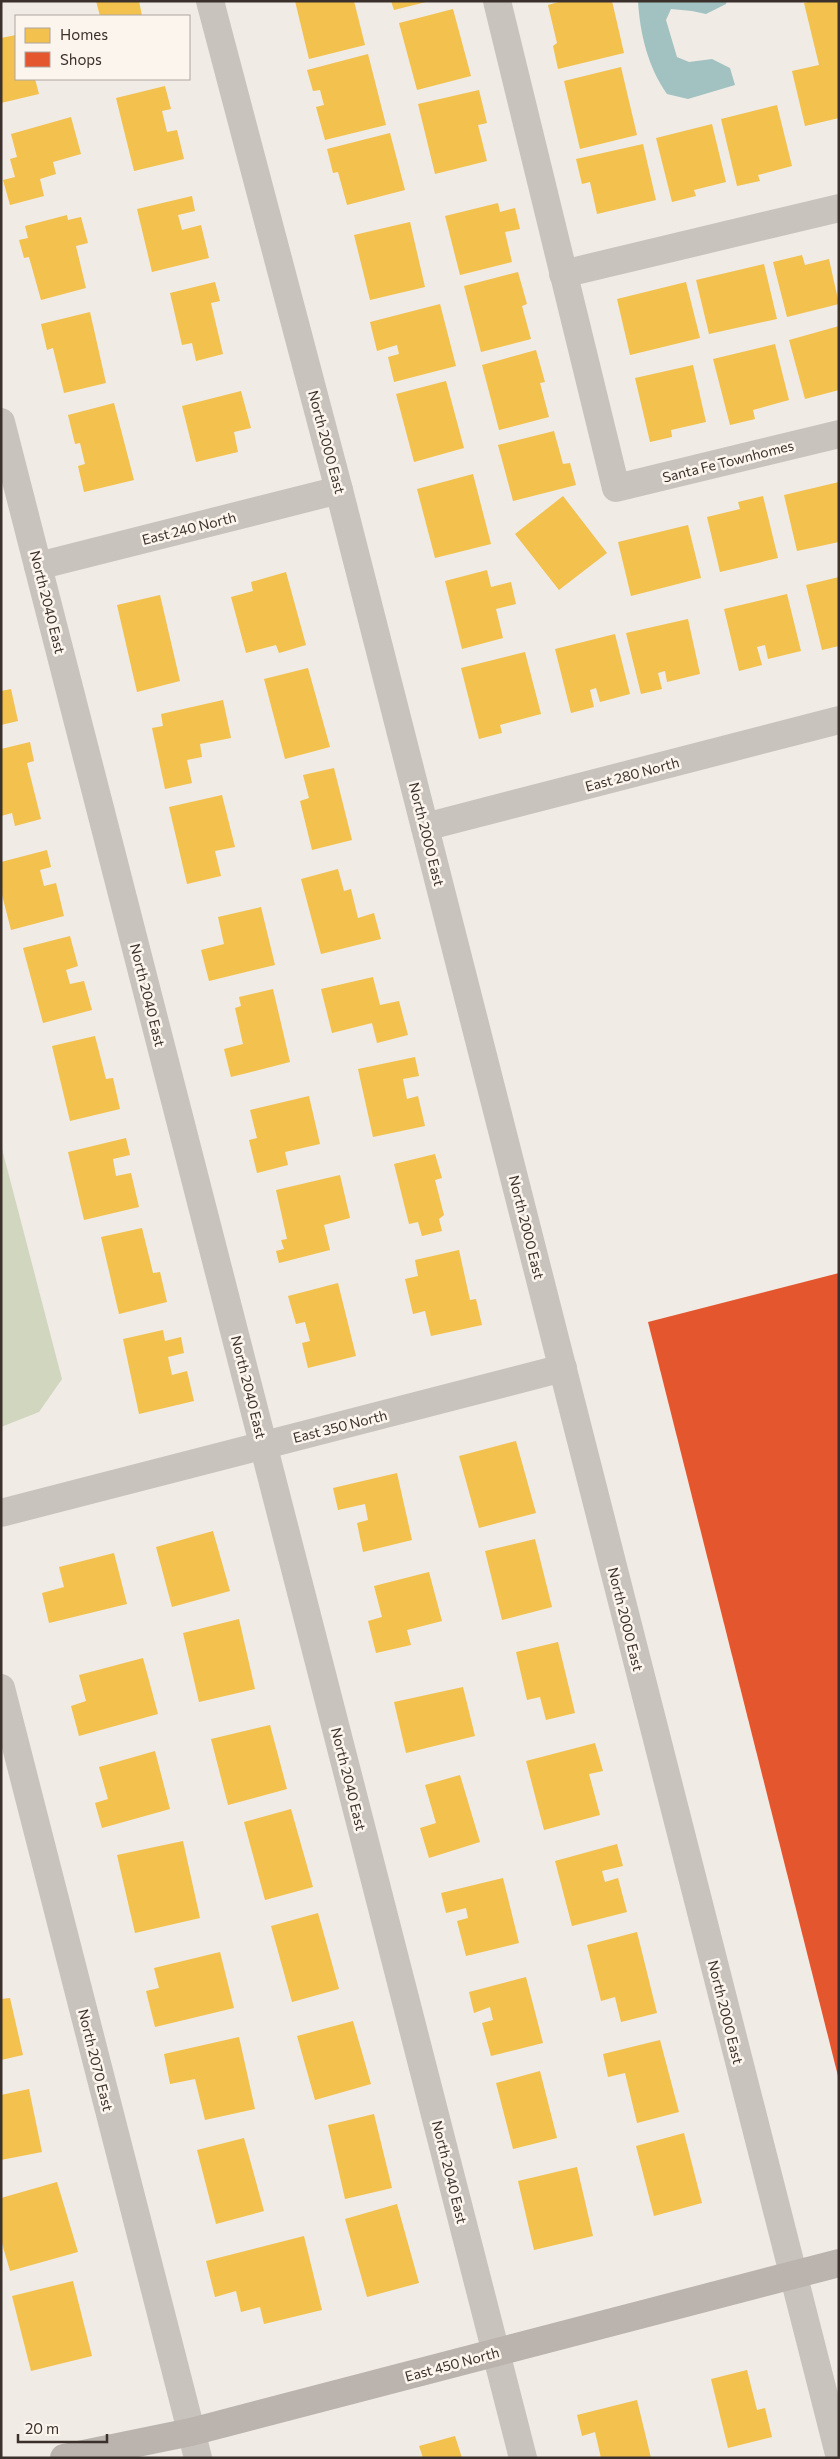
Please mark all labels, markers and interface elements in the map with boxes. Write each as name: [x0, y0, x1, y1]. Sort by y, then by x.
legend: [15, 15, 190, 80]
text: Homes: [60, 25, 108, 43]
text: Shops: [60, 50, 102, 68]
street label: North 2000 East: [305, 388, 349, 496]
street label: Santa Fe Townhomes: [661, 436, 795, 486]
street label: East 240 North: [140, 508, 238, 548]
street label: North 2040 East: [27, 549, 69, 656]
street label: East 280 North: [583, 753, 681, 795]
street label: North 2000 East: [406, 780, 448, 888]
street label: North 2040 East: [127, 942, 169, 1049]
street label: North 2000 East: [506, 1173, 548, 1281]
street label: North 2040 East: [228, 1334, 270, 1441]
street label: East 350 North: [291, 1406, 389, 1446]
street label: North 2000 East: [605, 1565, 647, 1673]
street label: North 2040 East: [328, 1726, 370, 1833]
street label: North 2000 East: [705, 1958, 747, 2066]
street label: North 2070 East: [75, 2007, 117, 2113]
street label: North 2040 East: [429, 2119, 471, 2226]
street label: East 450 North: [403, 2343, 501, 2385]
scale bar: [18, 2412, 106, 2444]
text: 20 m: [25, 2419, 59, 2437]

